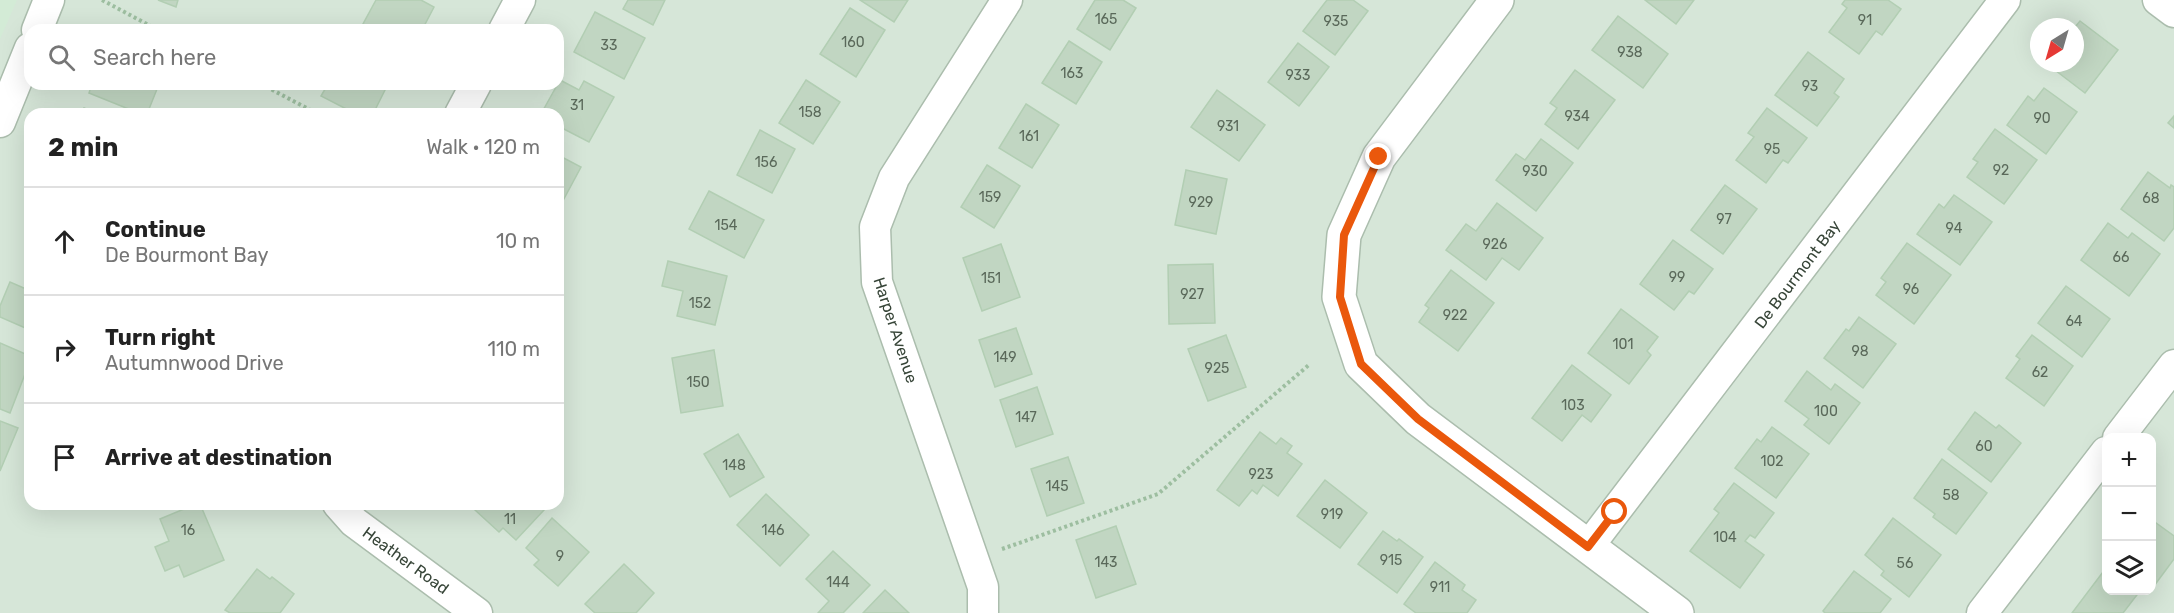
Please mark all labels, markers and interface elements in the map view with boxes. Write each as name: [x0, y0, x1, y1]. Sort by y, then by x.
house number: 165: [1095, 11, 1117, 28]
house number: 91: [1858, 12, 1872, 29]
house number: 935: [1324, 13, 1348, 30]
north arrow: [2030, 18, 2084, 72]
search box: [24, 24, 564, 90]
house number: 160: [841, 34, 865, 51]
house number: 33: [601, 37, 617, 54]
icon: search: [45, 41, 78, 74]
text: Search here: [93, 44, 216, 71]
house number: 938: [1617, 44, 1643, 61]
house number: 163: [1061, 65, 1083, 82]
house number: 933: [1286, 67, 1310, 84]
house number: 93: [1802, 78, 1818, 95]
house number: 31: [570, 97, 584, 114]
house number: 158: [798, 104, 822, 121]
house number: 934: [1564, 108, 1590, 125]
house number: 90: [2033, 110, 2051, 127]
house number: 931: [1217, 118, 1239, 135]
house number: 161: [1019, 128, 1039, 145]
text: 2 min: [48, 132, 118, 163]
text: Walk · 120 m: [426, 135, 540, 159]
house number: 95: [1764, 141, 1780, 158]
route end: [1365, 143, 1391, 169]
house number: 156: [755, 154, 777, 171]
house number: 92: [1993, 162, 2009, 179]
house number: 930: [1522, 163, 1548, 180]
house number: 159: [979, 189, 1001, 206]
house number: 68: [2142, 190, 2160, 207]
house number: 929: [1189, 194, 1213, 211]
house number: 97: [1716, 211, 1732, 228]
text: Continue: [105, 216, 206, 243]
street label: De Bourmont Bay: [1750, 216, 1844, 332]
house number: 154: [714, 217, 738, 234]
house number: 94: [1946, 220, 1963, 237]
icon: ahead: [48, 225, 81, 258]
text: 10 m: [496, 229, 540, 253]
house number: 926: [1483, 236, 1507, 253]
text: De Bourmont Bay: [105, 243, 269, 267]
house number: 66: [2113, 249, 2129, 266]
house number: 99: [1669, 269, 1685, 286]
house number: 151: [981, 270, 1001, 287]
street label: Harper Avenue: [869, 275, 922, 385]
house number: 96: [1903, 281, 1919, 298]
house number: 927: [1180, 286, 1204, 303]
house number: 152: [689, 295, 711, 312]
house number: 922: [1443, 307, 1467, 324]
house number: 64: [2065, 313, 2083, 330]
text: Turn right: [105, 324, 215, 351]
icon: right: [48, 333, 81, 366]
house number: 101: [1613, 336, 1633, 353]
text: 110 m: [488, 337, 540, 361]
house number: 98: [1851, 343, 1869, 360]
house number: 149: [994, 349, 1016, 366]
text: Autumnwood Drive: [105, 351, 284, 375]
house number: 925: [1205, 360, 1229, 377]
house number: 62: [2032, 364, 2048, 381]
house number: 150: [686, 374, 710, 391]
house number: 103: [1561, 397, 1585, 414]
house number: 100: [1814, 403, 1838, 420]
house number: 147: [1015, 409, 1037, 426]
map controls: [2102, 433, 2156, 595]
button: +: [2102, 433, 2156, 487]
house number: 60: [1975, 438, 1993, 455]
icon: arrive: [48, 441, 81, 474]
text: Arrive at destination: [105, 444, 332, 471]
house number: 102: [1760, 453, 1784, 470]
house number: 148: [722, 457, 746, 474]
house number: 923: [1249, 466, 1273, 483]
house number: 145: [1045, 478, 1069, 495]
house number: 58: [1942, 487, 1960, 504]
button: −: [2102, 487, 2156, 541]
route start: [1601, 498, 1627, 524]
house number: 919: [1321, 506, 1343, 523]
house number: 11: [504, 511, 516, 528]
house number: 16: [181, 522, 195, 539]
house number: 146: [761, 522, 785, 539]
street label: Heather Road: [359, 523, 452, 598]
house number: 104: [1713, 529, 1737, 546]
button: layers: [2102, 541, 2156, 595]
house number: 9: [556, 548, 564, 565]
house number: 915: [1380, 552, 1402, 569]
house number: 143: [1094, 554, 1118, 571]
house number: 56: [1897, 555, 1913, 572]
house number: 144: [826, 574, 850, 591]
house number: 911: [1430, 579, 1450, 596]

